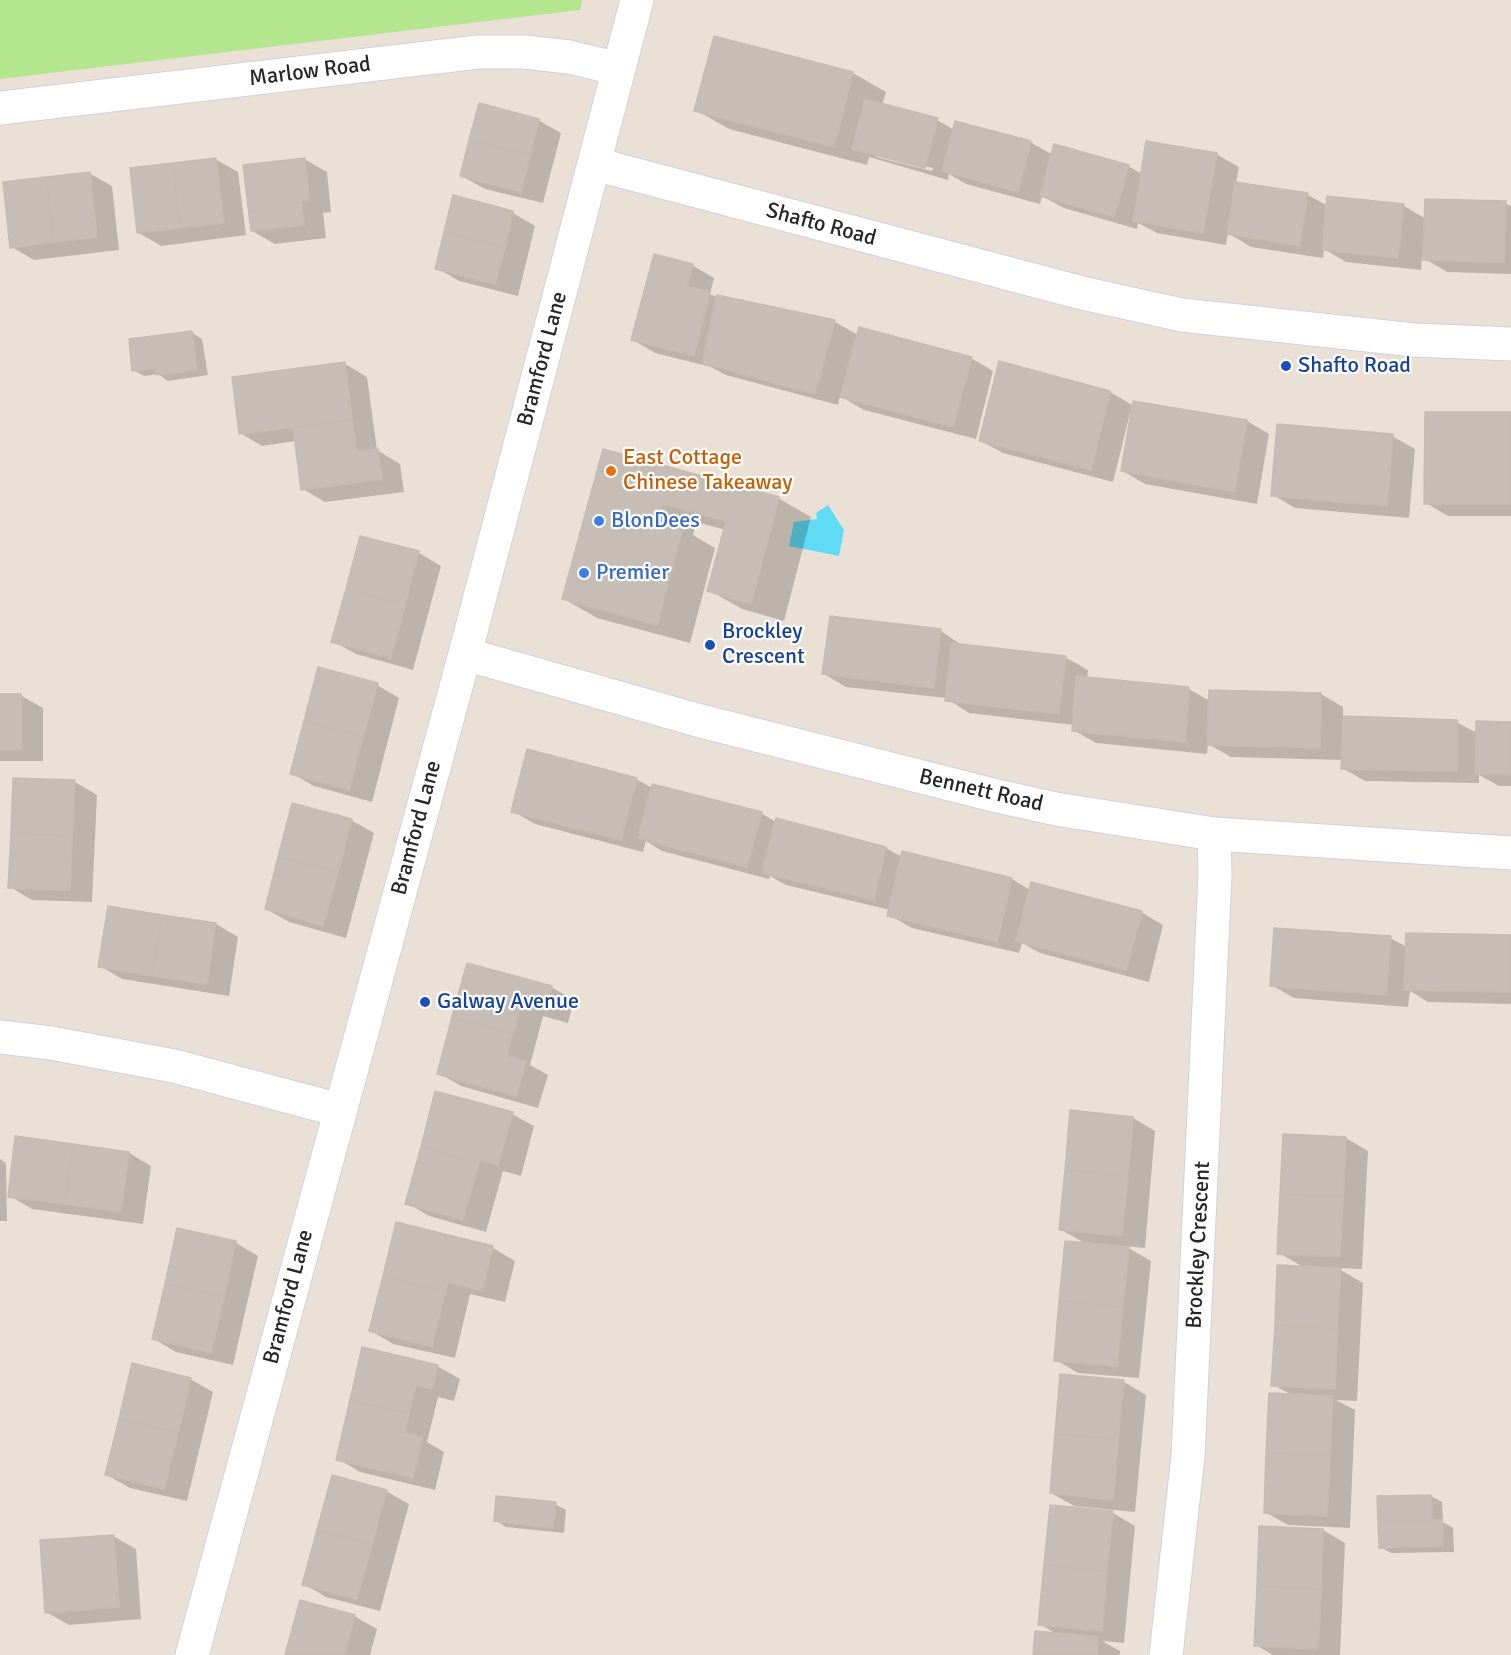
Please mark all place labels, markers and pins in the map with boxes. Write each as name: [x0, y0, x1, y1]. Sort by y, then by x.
place label: Shafto Road: [1298, 353, 1411, 379]
marker: Shafto Road: [1279, 359, 1293, 373]
place label: East Cottage Chinese Takeaway: [623, 445, 792, 496]
marker: East Cottage Chinese Takeaway: [604, 464, 618, 478]
place label: BlonDees: [611, 508, 700, 534]
marker: BlonDees: [592, 514, 606, 528]
place label: Premier: [596, 560, 669, 586]
marker: Premier: [577, 566, 591, 580]
place label: Brockley Crescent: [722, 619, 805, 670]
marker: Brockley Crescent: [703, 638, 717, 652]
place label: Galway Avenue: [437, 989, 579, 1015]
marker: Galway Avenue: [418, 995, 432, 1009]

